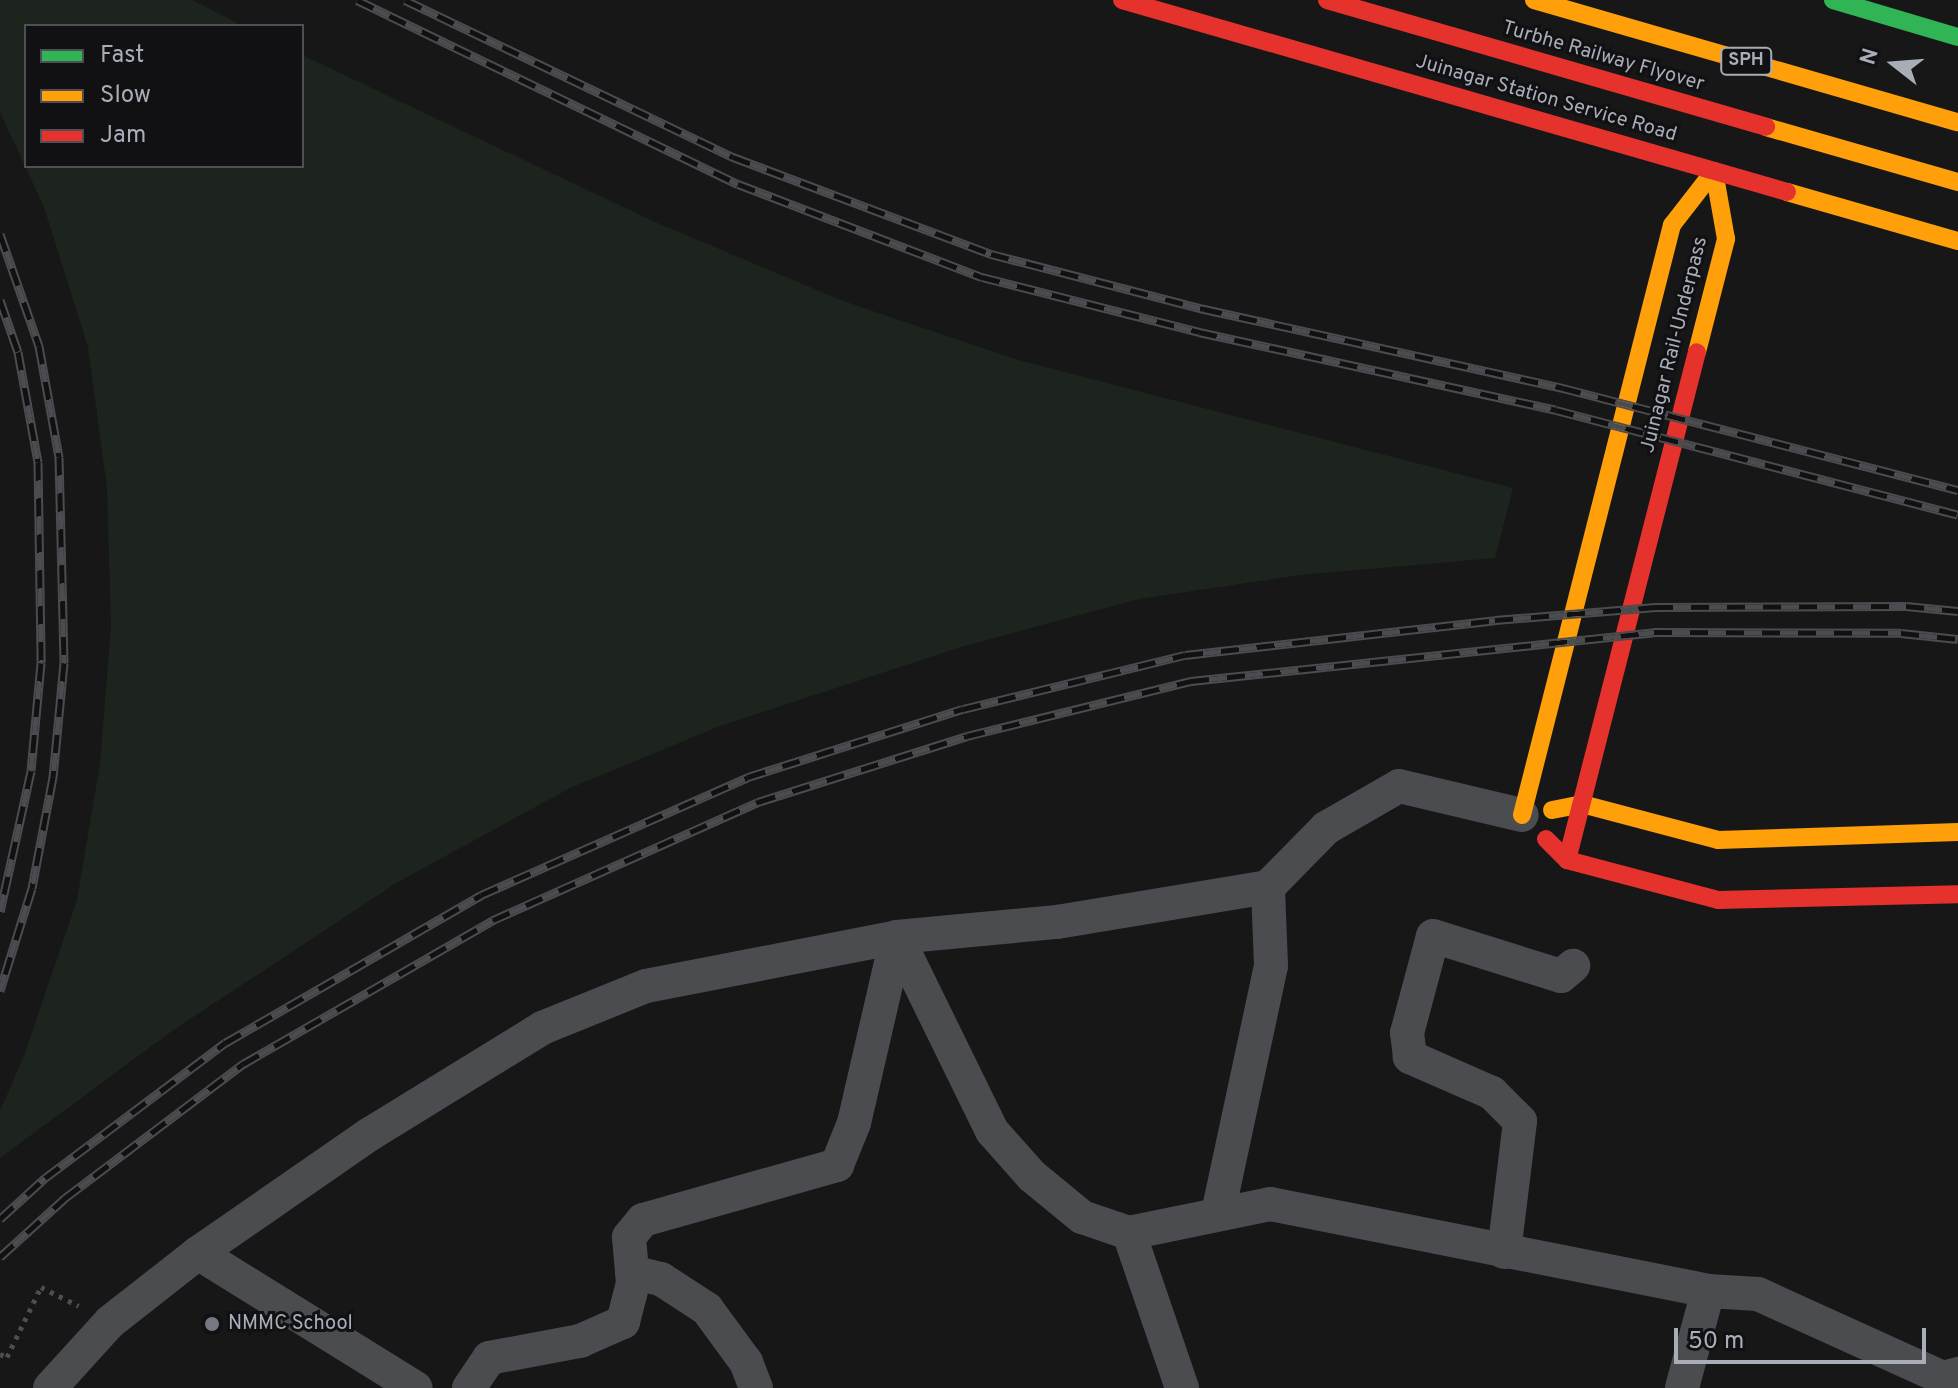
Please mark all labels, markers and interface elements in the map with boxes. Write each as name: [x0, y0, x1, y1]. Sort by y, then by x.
street label: Turbhe Railway Flyover: [1499, 17, 1707, 97]
legend: [24, 24, 304, 168]
north arrow: [1854, 24, 1934, 104]
text: Fast: [100, 41, 144, 71]
text: N: [1855, 45, 1886, 68]
road number: SPH: [1720, 47, 1772, 75]
street label: Juinagar Station Service Road: [1413, 50, 1679, 148]
text: Slow: [100, 81, 151, 111]
text: Jam: [100, 121, 146, 151]
street label: Juinagar Rail-Underpass: [1636, 234, 1714, 456]
place label: NMMC School: [228, 1312, 353, 1336]
scale bar: [1678, 1312, 1930, 1362]
marker: NMMC School: [203, 1315, 221, 1333]
text: 50 m: [1688, 1327, 1744, 1357]

